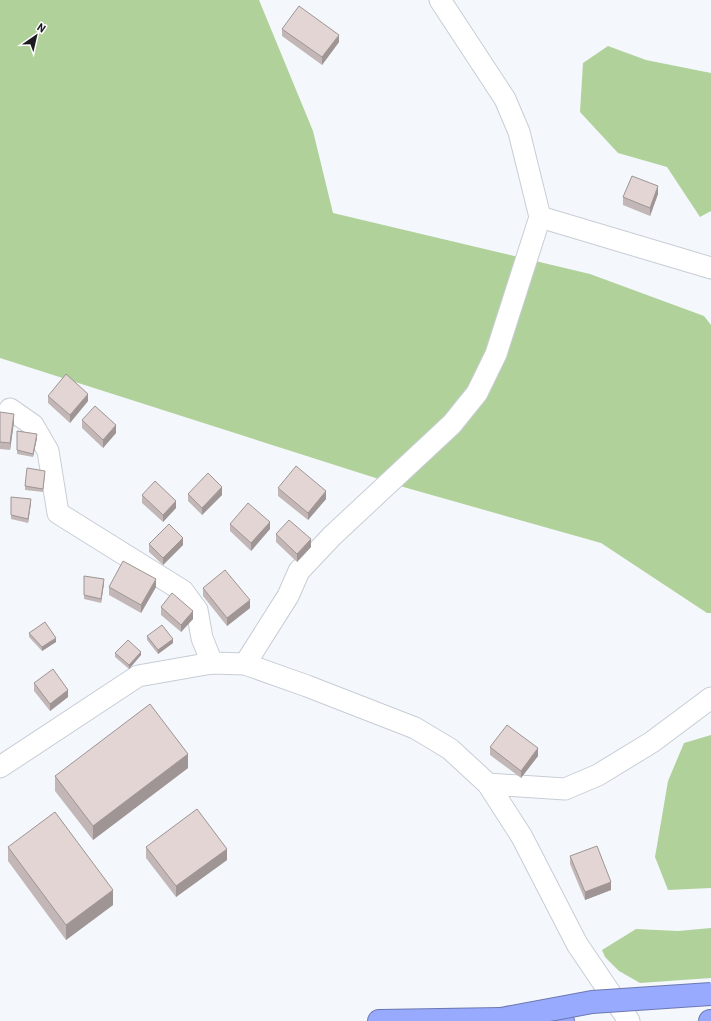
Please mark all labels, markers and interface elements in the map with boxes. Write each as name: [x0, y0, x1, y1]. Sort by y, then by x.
north arrow: [16, 16, 56, 56]
text: N: [35, 20, 49, 35]

